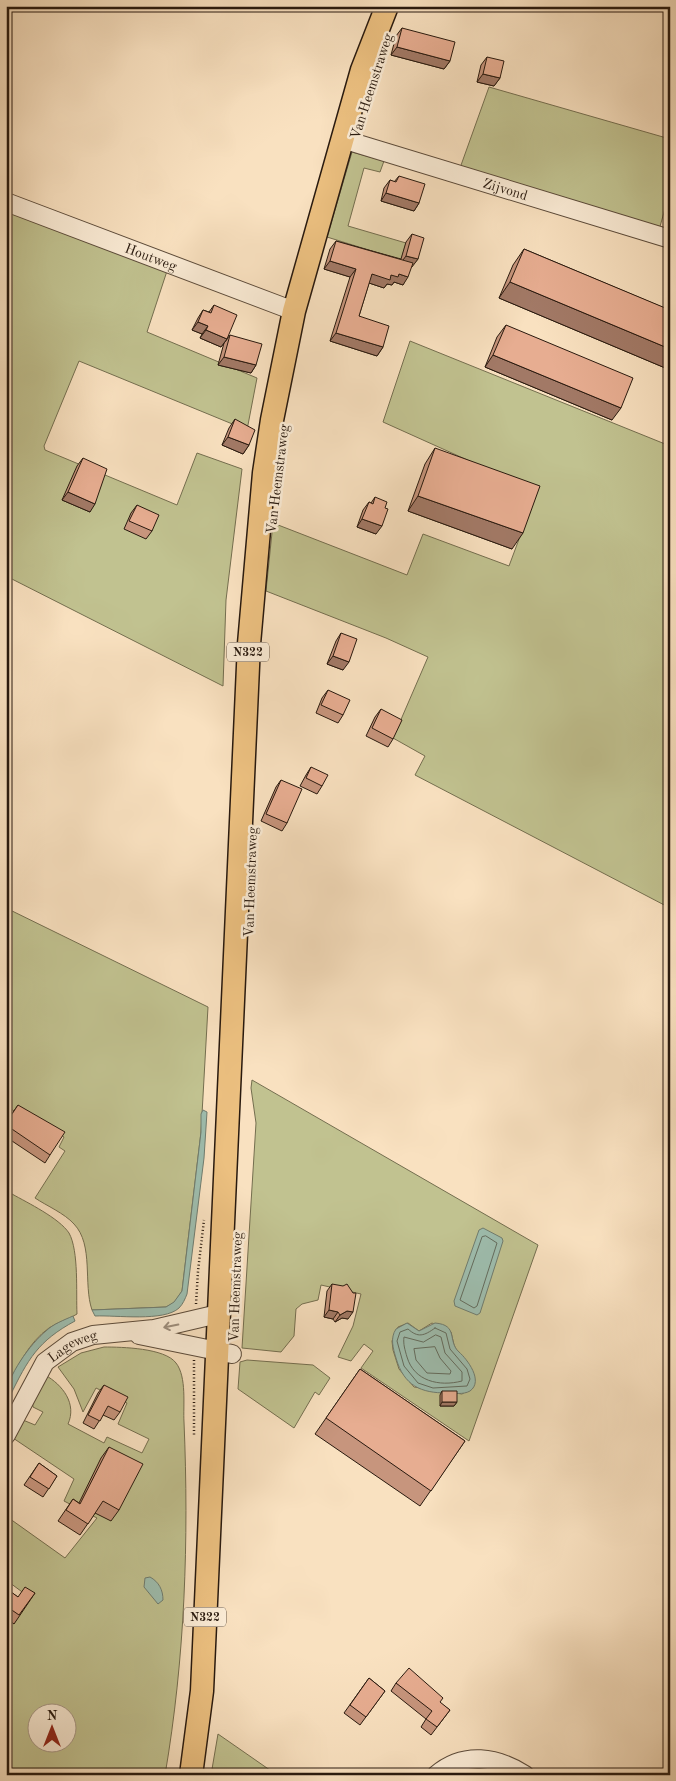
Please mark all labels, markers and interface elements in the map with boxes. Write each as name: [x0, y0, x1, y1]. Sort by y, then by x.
street label: Van Heemstraweg: [348, 31, 396, 141]
street label: Zijvond: [481, 176, 529, 203]
street label: Houtweg: [123, 242, 179, 274]
street label: Van Heemstraweg: [264, 423, 292, 535]
road number: N322: [227, 642, 269, 662]
street label: Van Heemstraweg: [242, 826, 260, 938]
street label: Van Heemstraweg: [227, 1231, 245, 1343]
one-way arrow: [164, 1321, 180, 1331]
street label: Lageweg: [45, 1328, 100, 1365]
road number: N322: [184, 1608, 226, 1626]
north arrow: [28, 1704, 78, 1754]
text: N: [47, 1709, 58, 1723]

